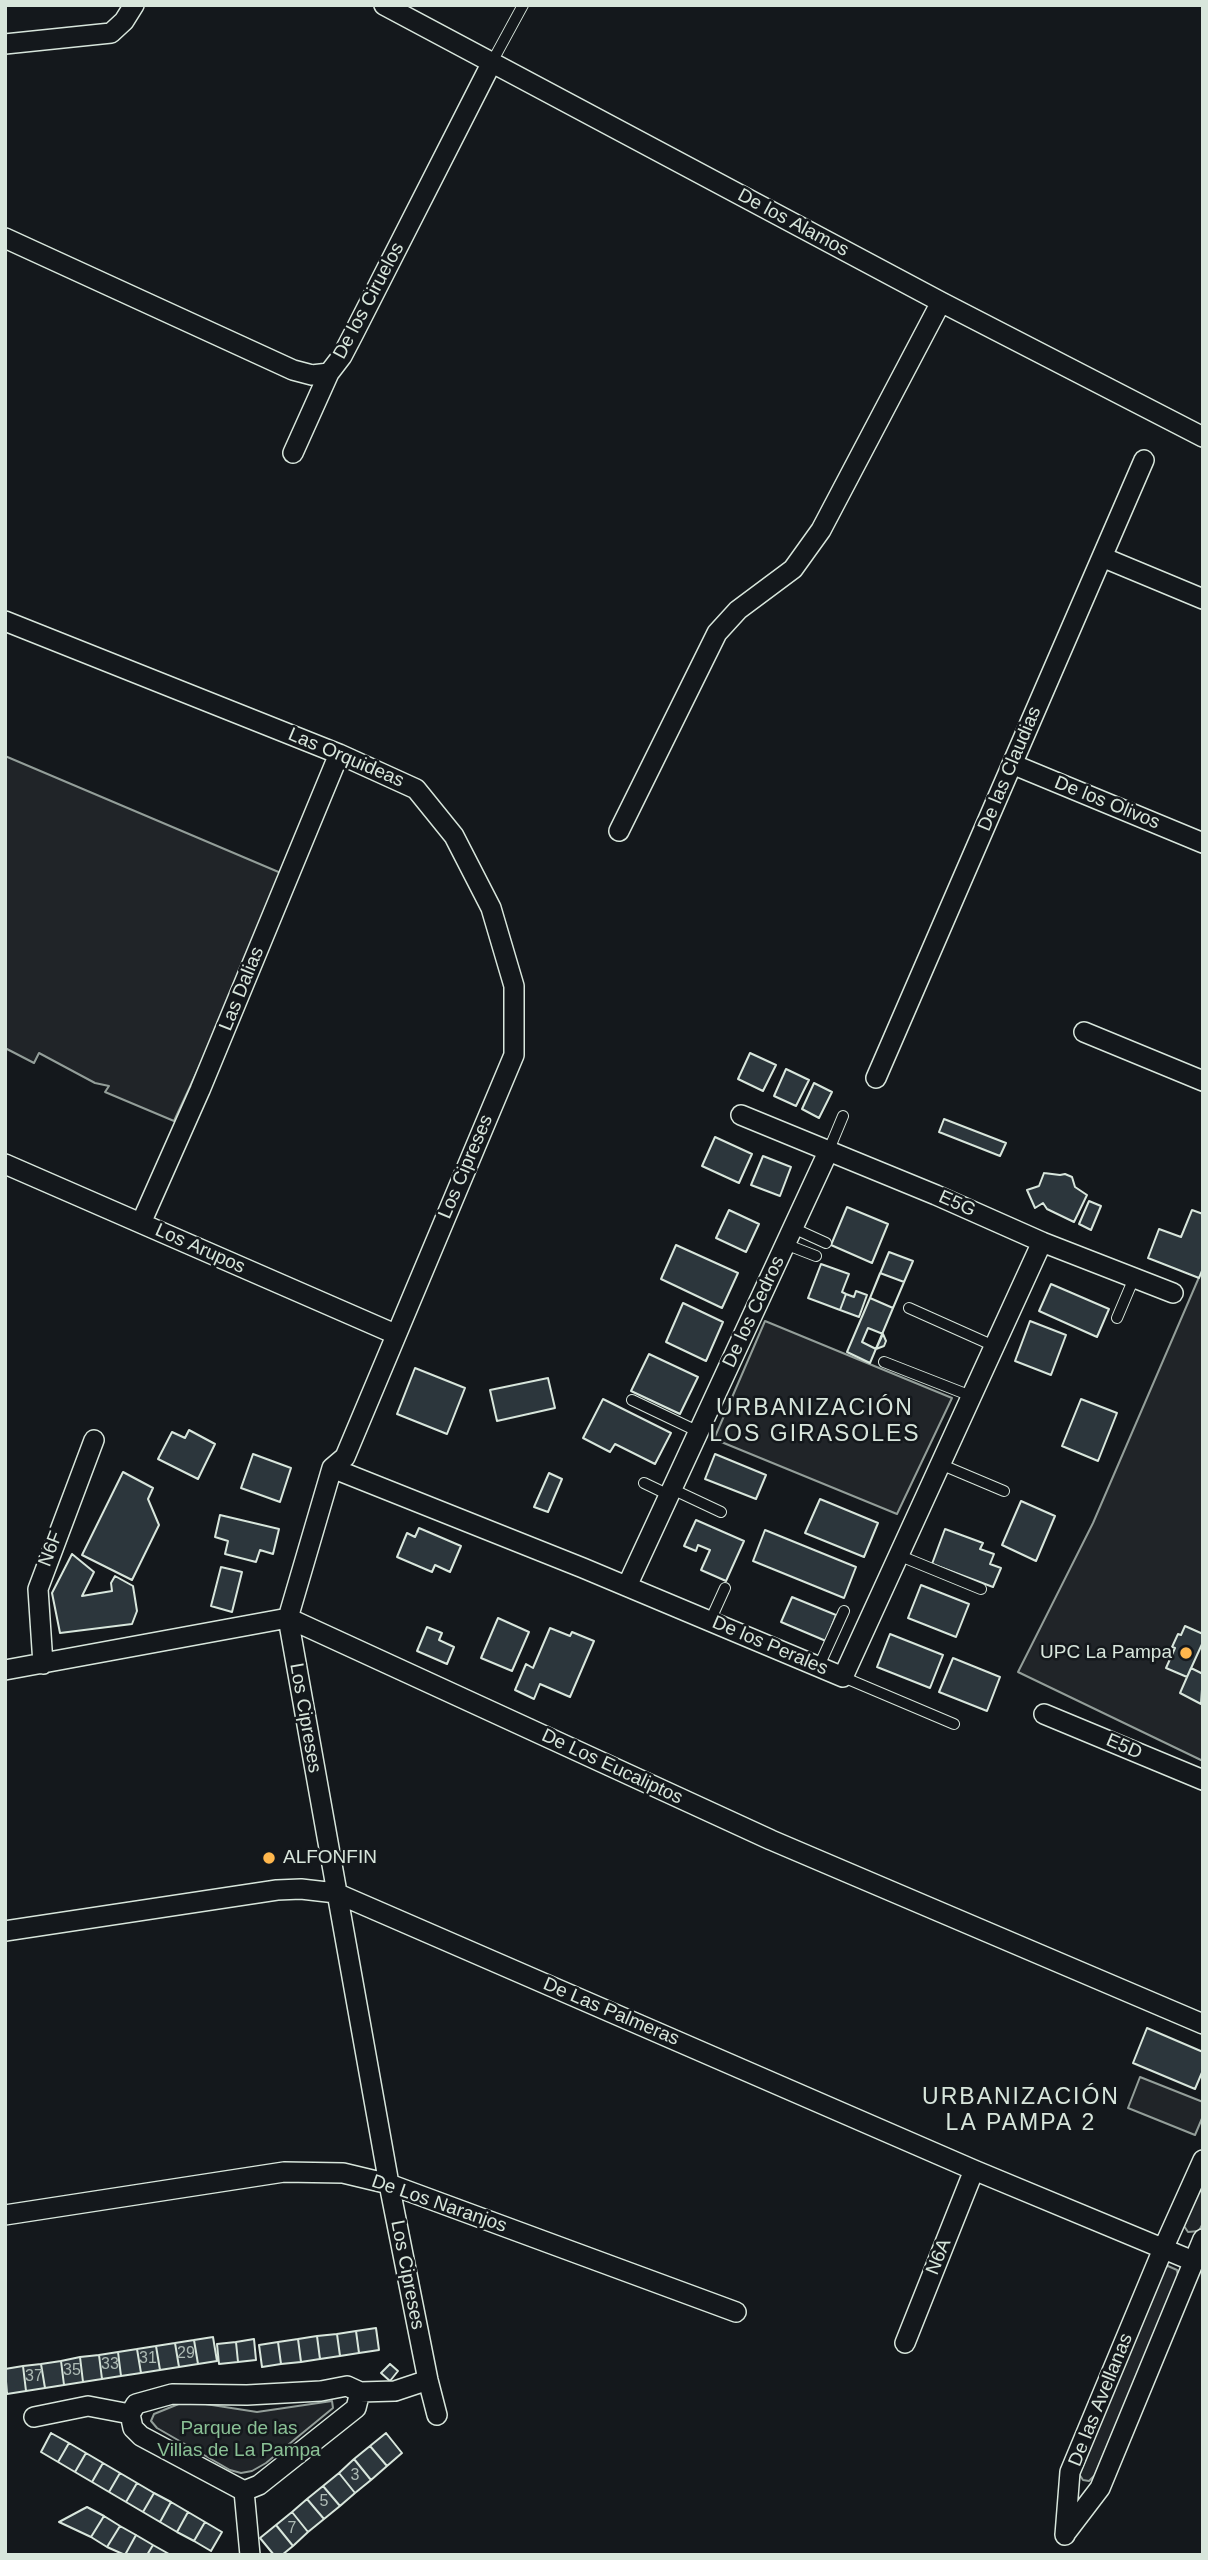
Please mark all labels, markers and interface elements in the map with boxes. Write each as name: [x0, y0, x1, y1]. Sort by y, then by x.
street label: De los Alamos: [734, 184, 852, 262]
street label: De los Ciruelos: [329, 239, 409, 363]
street label: De las Claudias: [974, 703, 1046, 835]
street label: Las Orquideas: [285, 723, 407, 793]
street label: De los Olivos: [1051, 771, 1163, 835]
street label: Las Dalias: [215, 944, 269, 1034]
street label: Los Cipreses: [434, 1112, 498, 1222]
street label: E5G: [935, 1186, 979, 1222]
street label: Los Arupos: [151, 1219, 249, 1279]
street label: De los Cedros: [718, 1253, 790, 1371]
district label: URBANIZACIÓN LOS GIRASOLES: [711, 1395, 919, 1449]
street label: N6F: [34, 1528, 68, 1570]
street label: De los Perales: [709, 1611, 831, 1681]
place label: UPC La Pampa: [1040, 1642, 1172, 1664]
marker: UPC La Pampa: [1178, 1645, 1194, 1661]
street label: Los Cipreses: [284, 1661, 326, 1775]
street label: De Los Eucaliptos: [538, 1724, 686, 1810]
street label: E5D: [1103, 1729, 1145, 1765]
place label: ALFONFIN: [283, 1847, 377, 1869]
marker: ALFONFIN: [261, 1850, 277, 1866]
street label: De Las Palmeras: [539, 1973, 683, 2051]
district label: URBANIZACIÓN LA PAMPA 2: [924, 2084, 1118, 2138]
street label: De Los Naranjos: [368, 2170, 510, 2238]
street label: Los Cipreses: [385, 2218, 429, 2332]
street label: N6A: [922, 2236, 956, 2278]
street label: De las Avellanas: [1064, 2330, 1138, 2470]
house number: 29: [177, 2344, 195, 2364]
house number: 31: [139, 2349, 157, 2369]
house number: 33: [101, 2355, 119, 2375]
house number: 35: [63, 2361, 81, 2381]
house number: 37: [25, 2367, 43, 2387]
park label: Parque de las Villas de La Pampa: [157, 2418, 321, 2462]
house number: 3: [351, 2466, 359, 2486]
house number: 5: [320, 2492, 328, 2512]
house number: 7: [288, 2519, 296, 2539]

